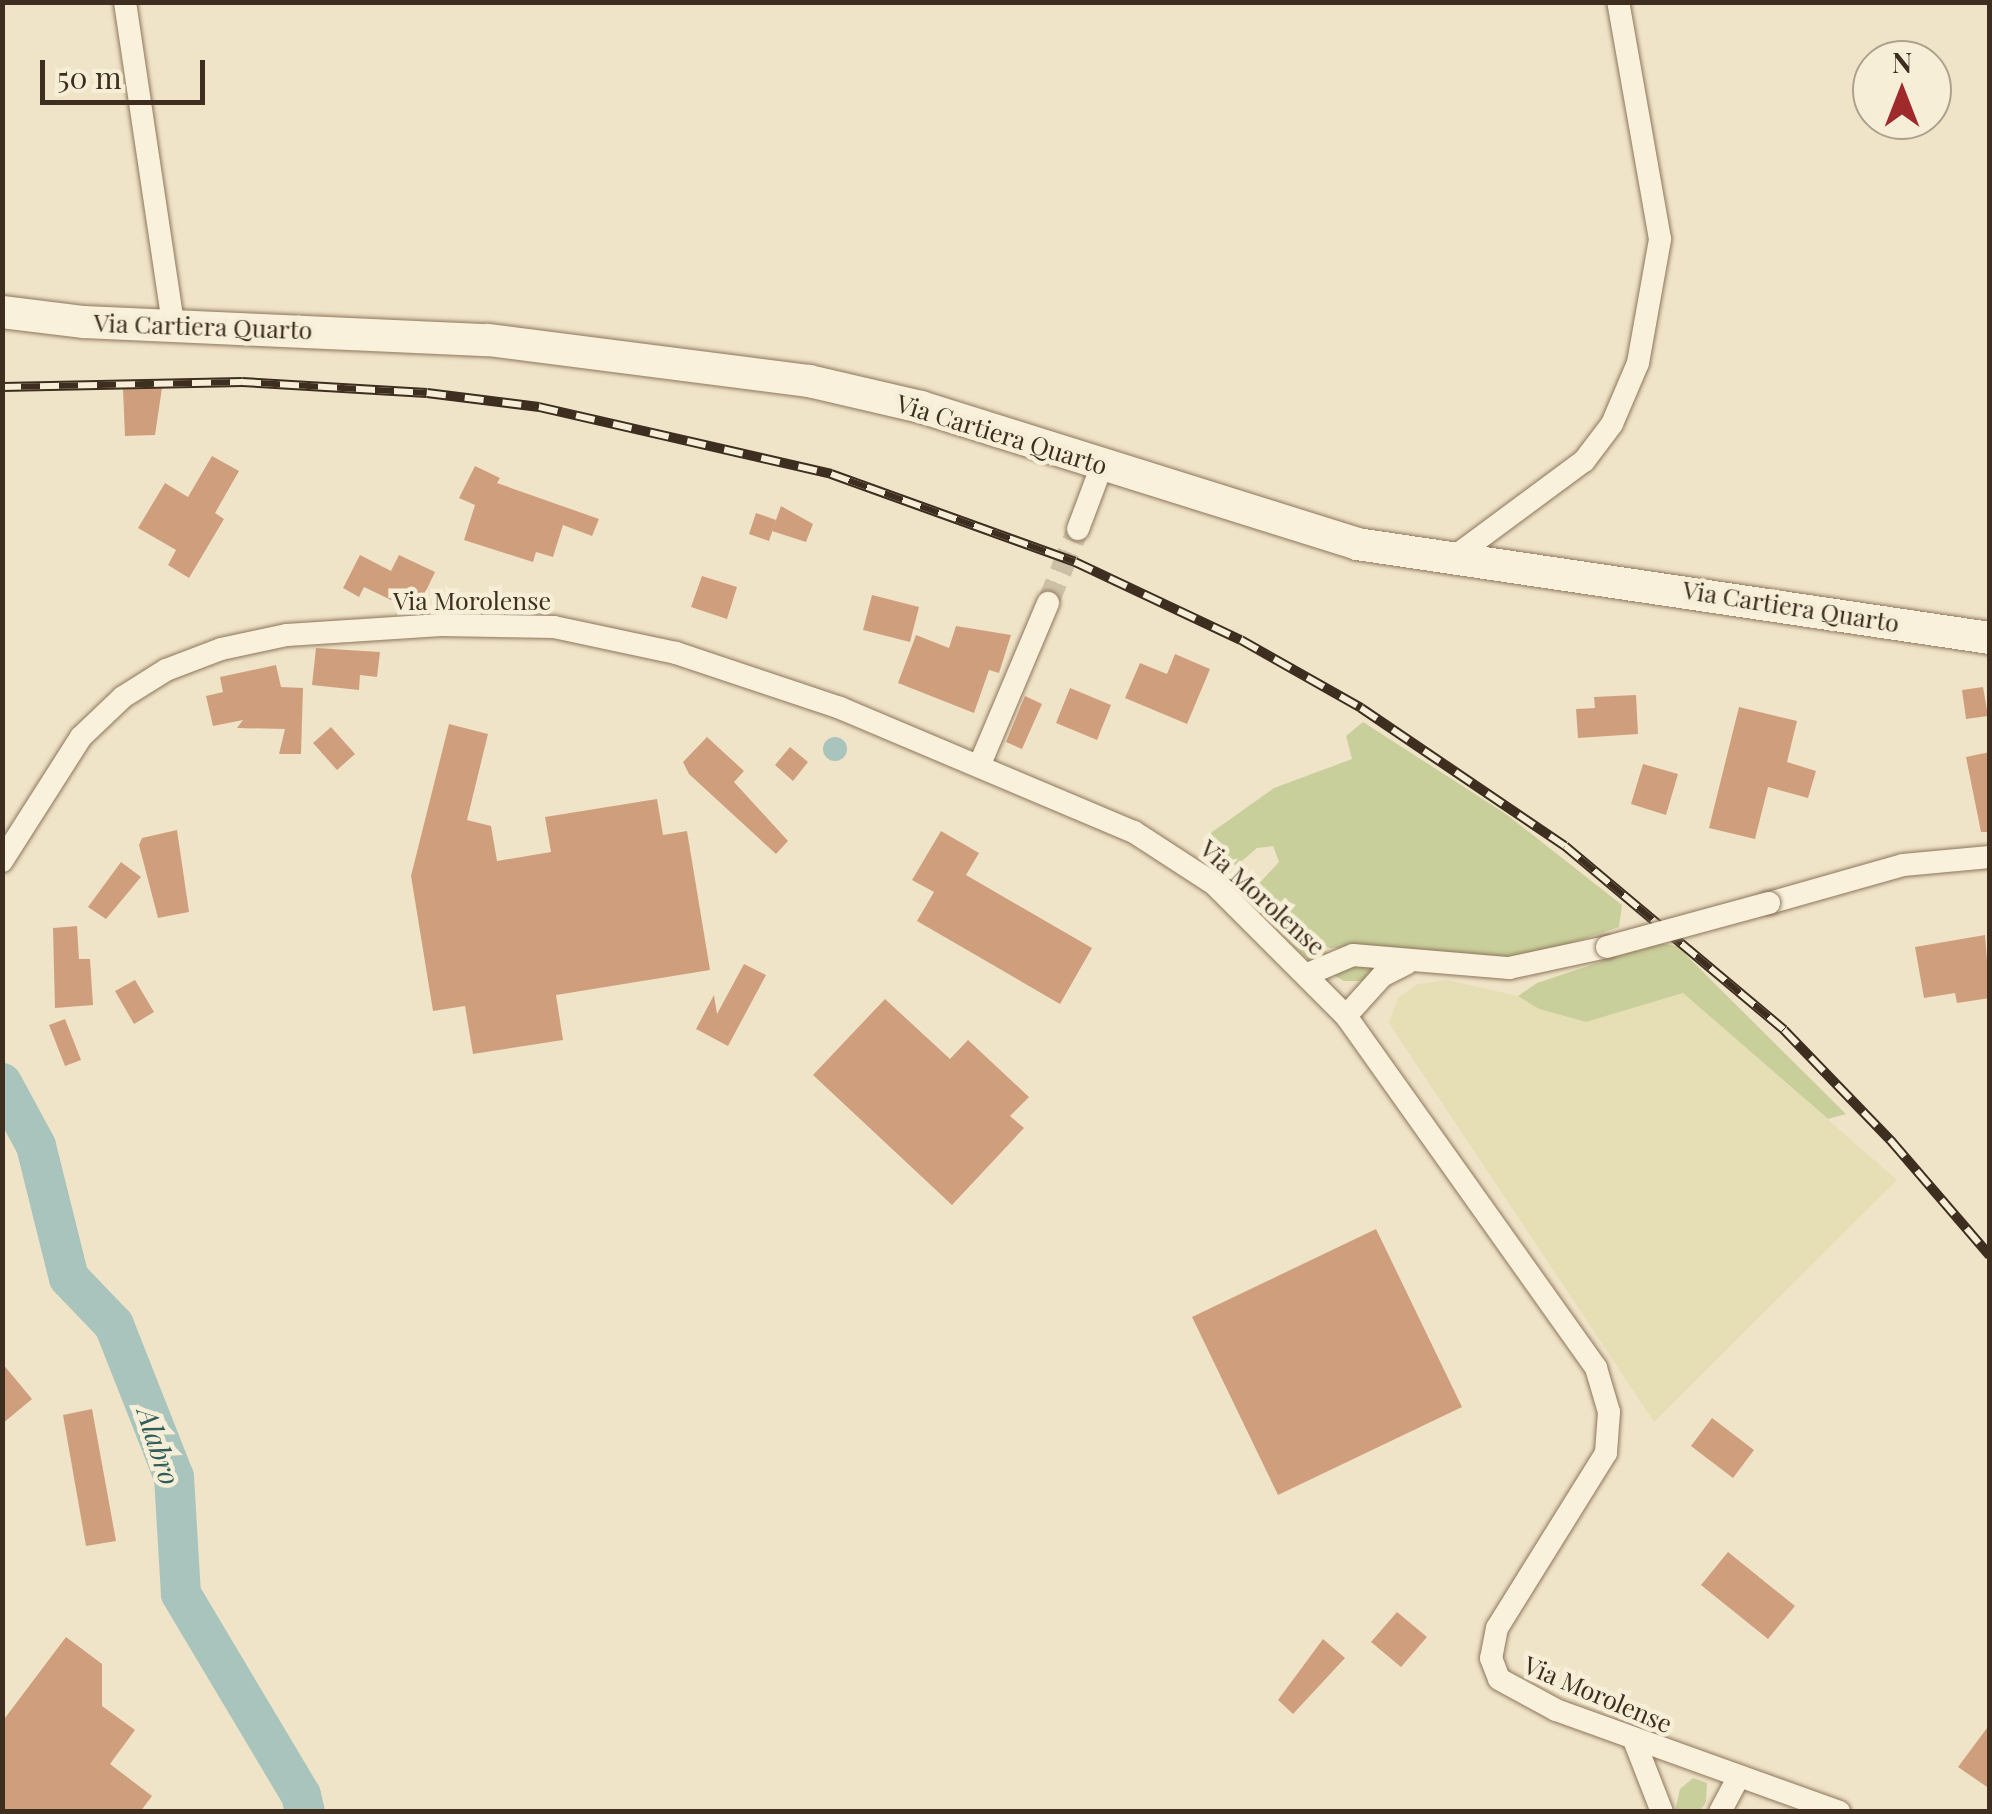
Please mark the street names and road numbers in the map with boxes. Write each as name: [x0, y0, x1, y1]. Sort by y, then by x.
street label: Via Cartiera Quarto: [93, 307, 313, 345]
street label: Via Cartiera Quarto: [893, 388, 1111, 480]
street label: Via Cartiera Quarto: [1680, 574, 1902, 638]
street label: Via Morolense: [393, 585, 551, 615]
street label: Via Morolense: [1194, 833, 1332, 961]
street label: Via Morolense: [1519, 1649, 1677, 1739]

